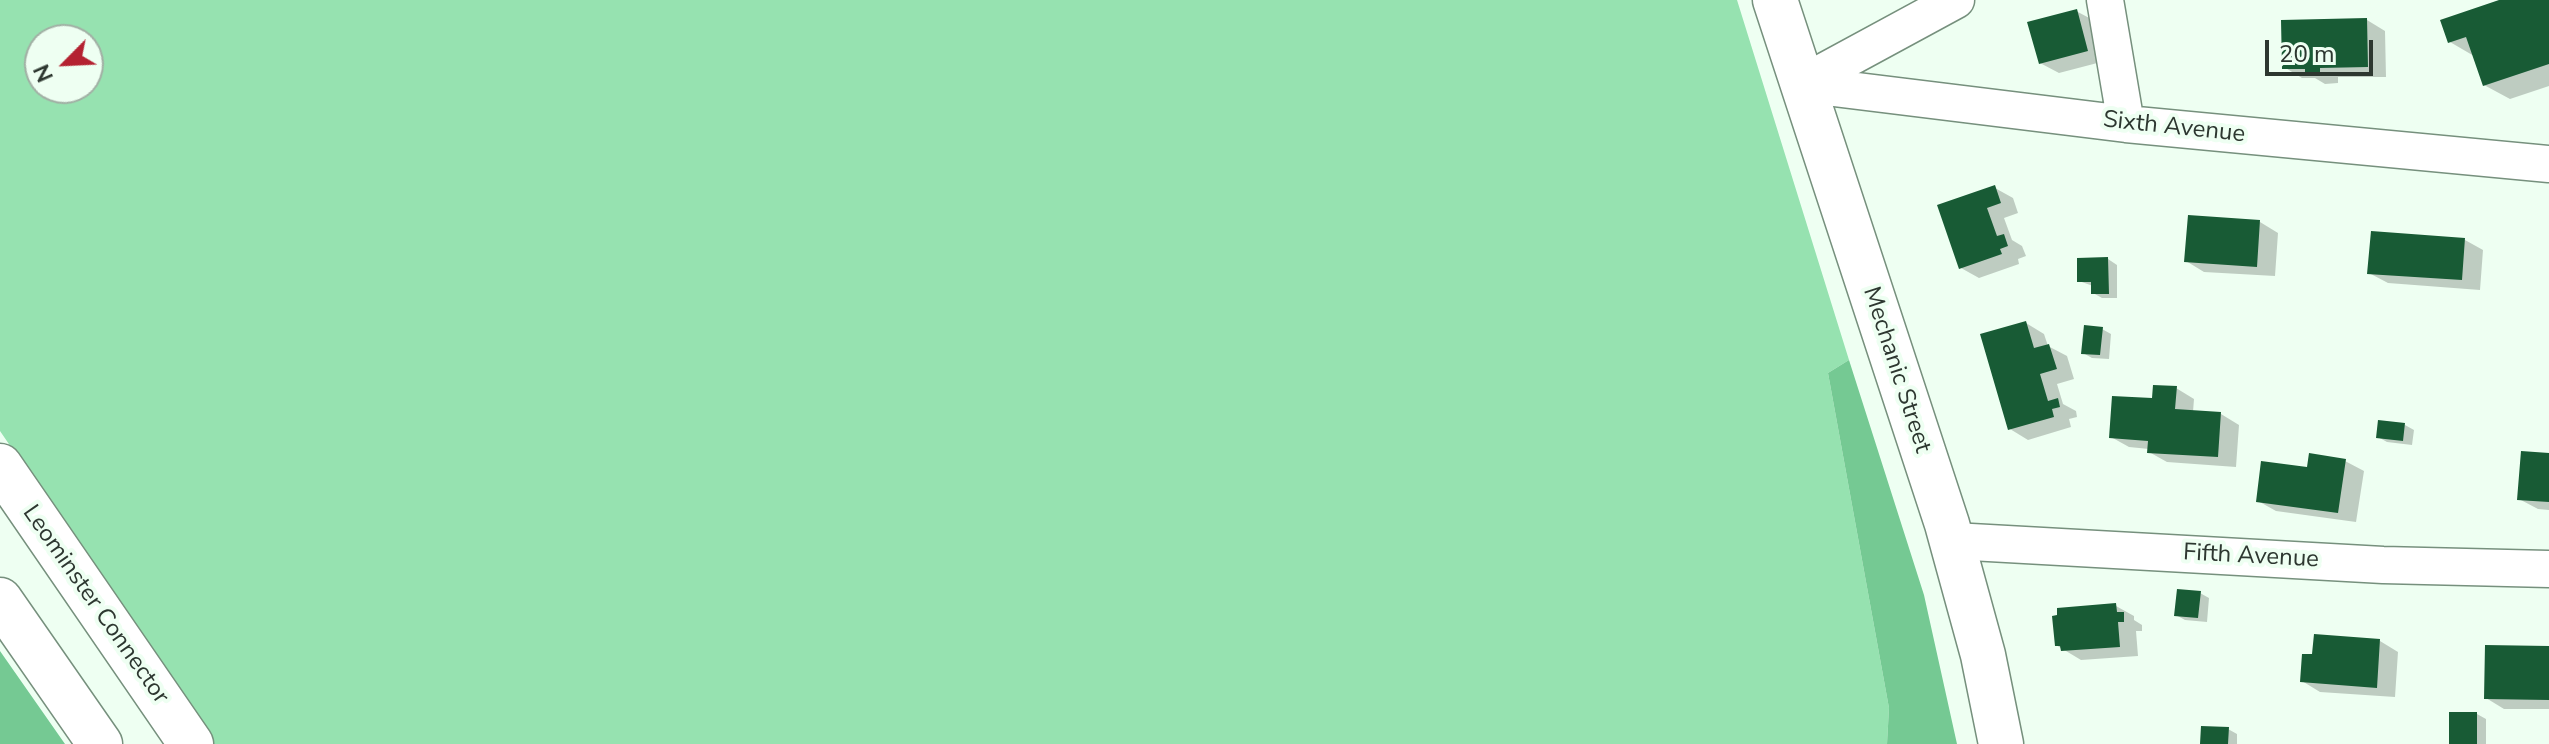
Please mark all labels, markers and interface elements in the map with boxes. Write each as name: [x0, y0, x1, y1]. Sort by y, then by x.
north arrow: [24, 24, 104, 104]
scale bar: [2269, 24, 2377, 74]
text: 20 m: [2279, 38, 2335, 70]
text: N: [27, 59, 61, 87]
street label: Sixth Avenue: [2101, 106, 2247, 150]
street label: Mechanic Street: [1856, 283, 1936, 457]
street label: Leominster Connector: [16, 500, 174, 710]
street label: Fifth Avenue: [2182, 539, 2320, 575]

